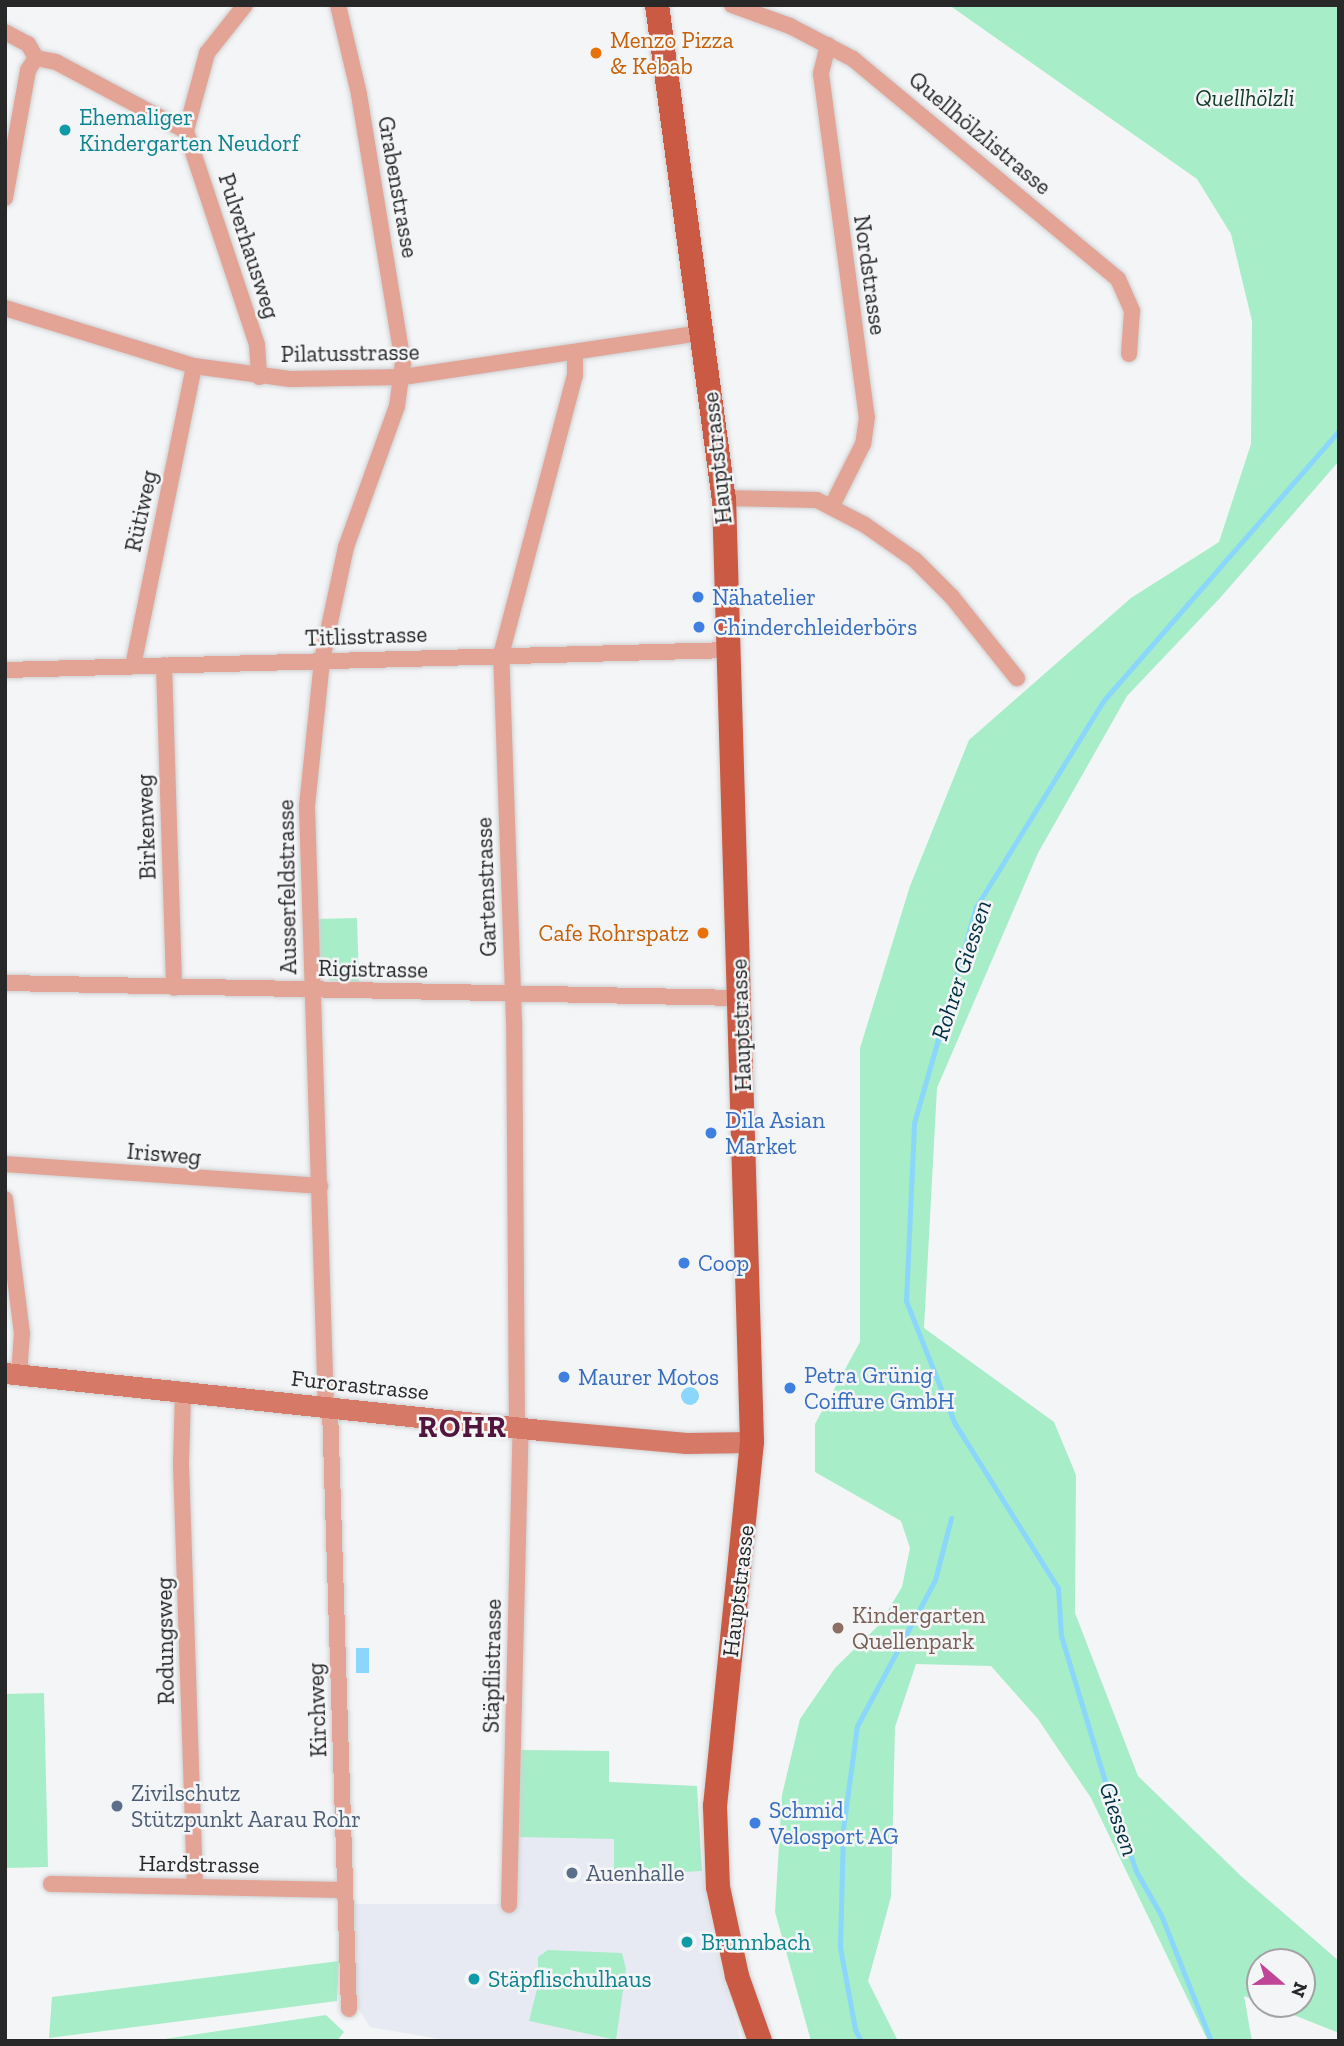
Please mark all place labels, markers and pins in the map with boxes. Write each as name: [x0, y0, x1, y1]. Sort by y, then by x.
place label: Menzo Pizza & Kebab: [610, 26, 734, 80]
marker: Menzo Pizza & Kebab: [588, 45, 604, 61]
place label: Ehemaliger Kindergarten Neudorf: [79, 103, 299, 157]
marker: Ehemaliger Kindergarten Neudorf: [57, 122, 73, 138]
place label: Nähatelier: [712, 583, 816, 611]
marker: Nähatelier: [690, 589, 706, 605]
place label: Chinderchleiderbörs: [713, 613, 917, 641]
marker: Chinderchleiderbörs: [691, 619, 707, 635]
place label: Cafe Rohrspatz: [539, 919, 689, 947]
marker: Cafe Rohrspatz: [695, 925, 711, 941]
place label: Dila Asian Market: [725, 1106, 826, 1160]
marker: Dila Asian Market: [703, 1125, 719, 1141]
place label: Coop: [698, 1249, 749, 1277]
marker: Coop: [676, 1255, 692, 1271]
place label: Petra Grünig Coiffure GmbH: [804, 1361, 955, 1415]
place label: Maurer Motos: [578, 1363, 719, 1391]
marker: Maurer Motos: [556, 1369, 572, 1385]
marker: Petra Grünig Coiffure GmbH: [782, 1380, 798, 1396]
place label: Kindergarten Quellenpark: [852, 1601, 985, 1655]
marker: Kindergarten Quellenpark: [830, 1620, 846, 1636]
place label: Zivilschutz Stützpunkt Aarau Rohr: [131, 1779, 362, 1833]
place label: Schmid Velosport AG: [769, 1796, 899, 1850]
marker: Zivilschutz Stützpunkt Aarau Rohr: [109, 1798, 125, 1814]
marker: Schmid Velosport AG: [747, 1815, 763, 1831]
place label: Auenhalle: [586, 1859, 684, 1887]
marker: Auenhalle: [564, 1865, 580, 1881]
place label: Brunnbach: [701, 1928, 811, 1956]
marker: Brunnbach: [679, 1934, 695, 1950]
place label: Stäpflischulhaus: [488, 1965, 652, 1993]
marker: Stäpflischulhaus: [466, 1971, 482, 1987]

